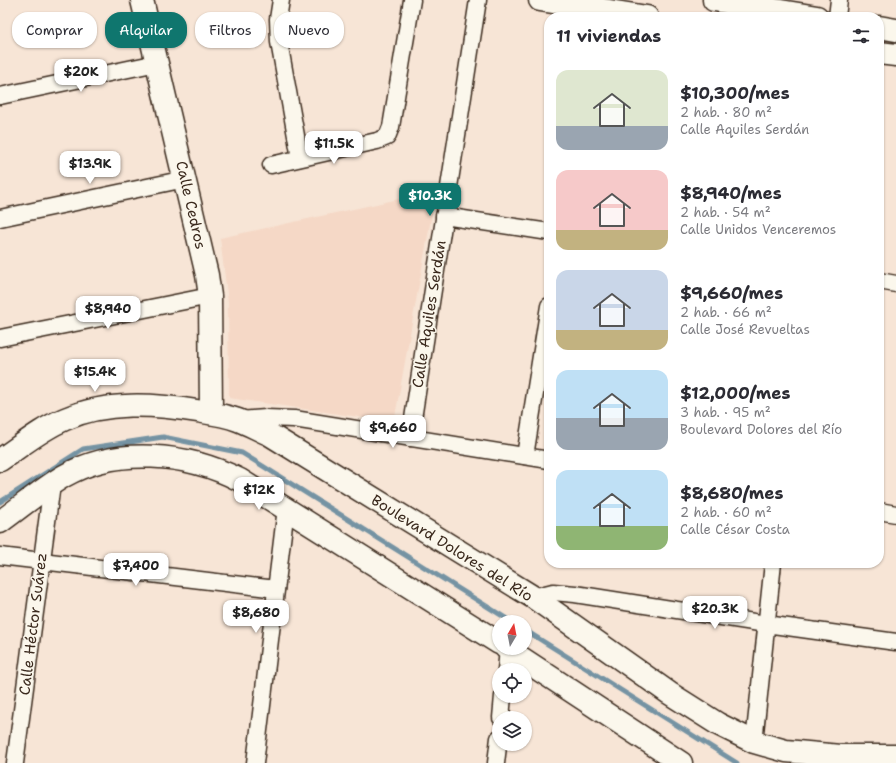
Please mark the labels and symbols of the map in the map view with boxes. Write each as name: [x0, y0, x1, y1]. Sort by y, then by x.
pin: $20K: [57, 59, 105, 93]
pin: $11.5K: [301, 131, 367, 165]
pin: $13.9K: [57, 151, 123, 185]
street label: Calle Cedros: [171, 159, 211, 251]
pin: $10.3K: [397, 183, 463, 217]
street label: Calle Aquiles Serdán: [407, 239, 451, 389]
pin: $8,940: [75, 296, 141, 330]
pin: $15.4K: [62, 359, 128, 393]
pin: $9,660: [360, 415, 426, 449]
pin: $12K: [235, 477, 283, 511]
street label: Boulevard Dolores del Río: [367, 490, 537, 606]
street label: Calle Héctor Suárez: [14, 552, 52, 696]
pin: $7,400: [103, 553, 169, 587]
pin: $20.3K: [682, 596, 748, 630]
pin: $8,680: [223, 600, 289, 634]
north arrow: [492, 615, 532, 655]

